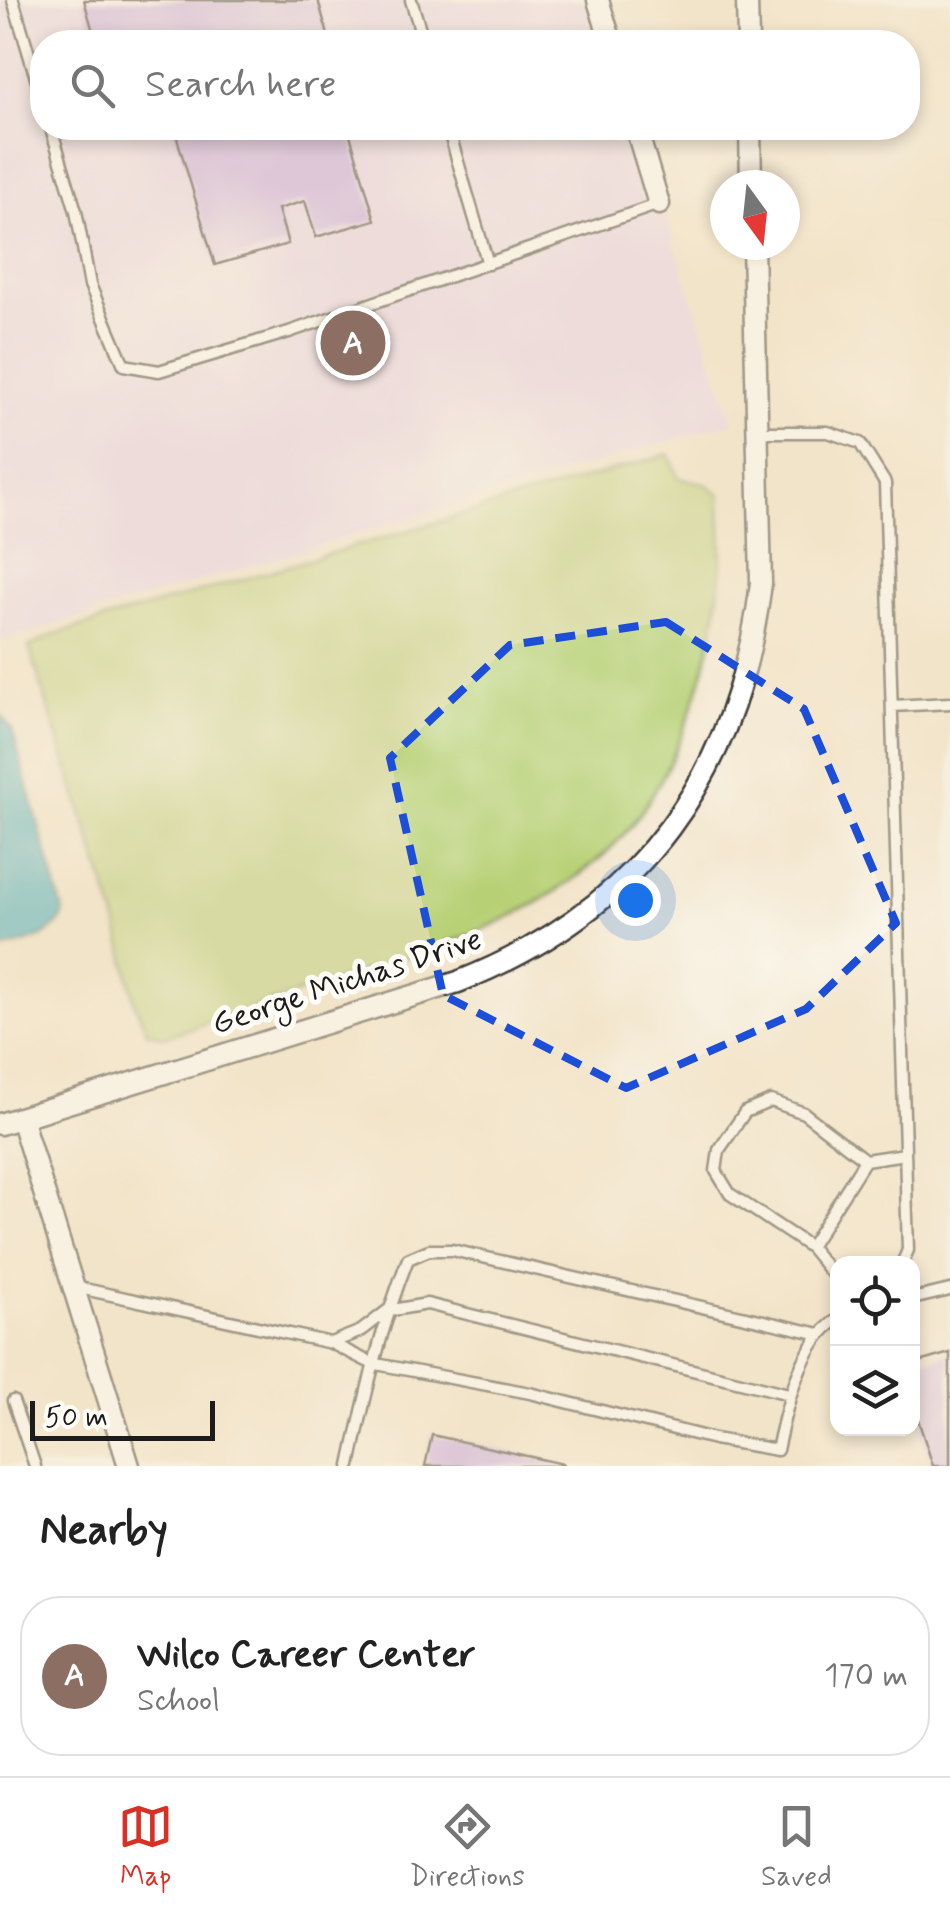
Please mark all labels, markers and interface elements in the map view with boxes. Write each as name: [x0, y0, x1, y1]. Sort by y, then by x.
search box: [30, 30, 920, 140]
icon: search: [65, 58, 120, 113]
text: Search here: [145, 61, 336, 110]
north arrow: [710, 170, 800, 260]
pin: A: [320, 306, 386, 380]
your location: [610, 875, 661, 926]
street label: George Michas Drive: [207, 919, 488, 1047]
map controls: [830, 1256, 920, 1436]
button: locate: [830, 1256, 920, 1346]
button: layers: [830, 1346, 920, 1436]
scale bar: [30, 1396, 215, 1440]
text: 50 m: [45, 1400, 108, 1437]
text: Nearby: [40, 1504, 168, 1559]
text: Wilco Career Center: [137, 1631, 476, 1680]
text: A: [64, 1655, 85, 1697]
text: 170 m: [824, 1655, 908, 1697]
text: School: [137, 1680, 220, 1722]
tab: Map: [118, 1799, 173, 1896]
tab: Directions: [410, 1799, 525, 1896]
tab: Saved: [761, 1799, 832, 1896]

